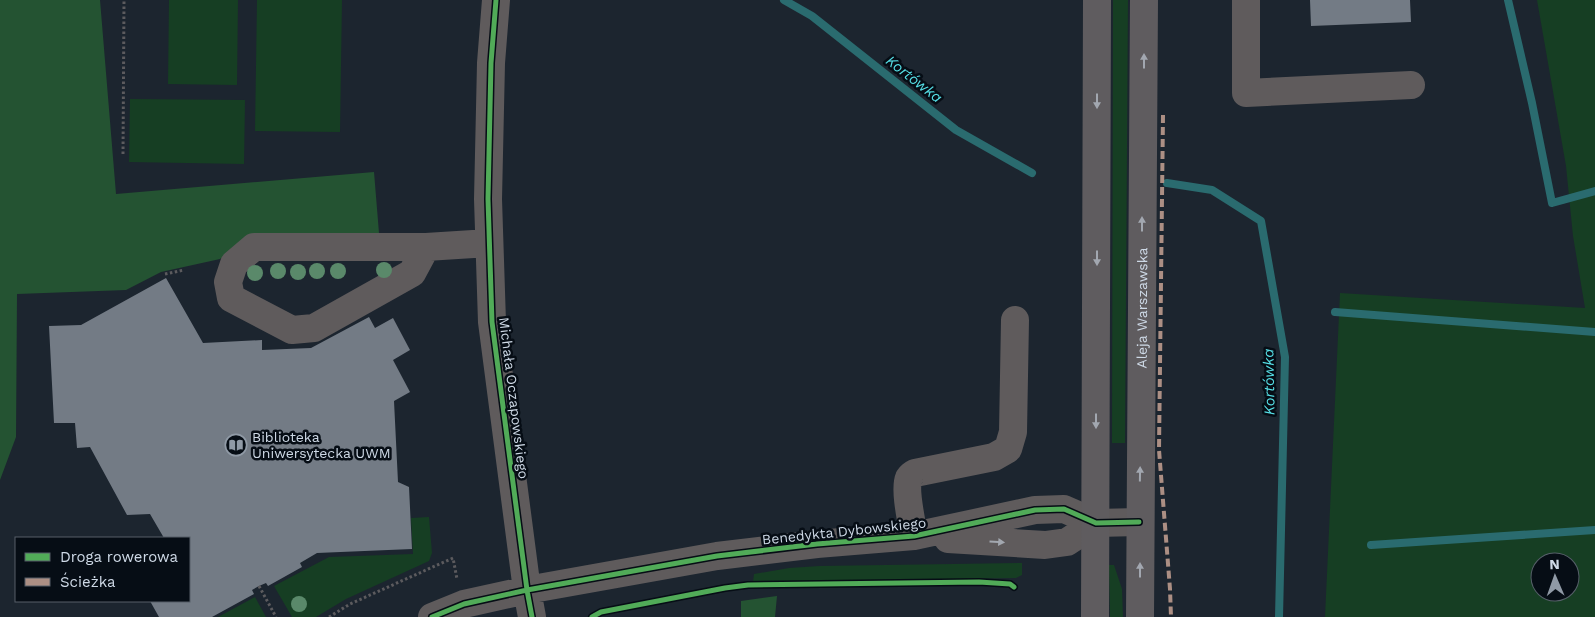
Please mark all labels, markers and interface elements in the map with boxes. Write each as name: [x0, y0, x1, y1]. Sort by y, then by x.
water label: Kortówka: [882, 51, 946, 107]
one-way arrow: [1140, 53, 1148, 69]
one-way arrow: [1093, 93, 1101, 109]
one-way arrow: [1138, 215, 1146, 231]
street label: Aleja Warszawska: [1134, 247, 1150, 369]
one-way arrow: [1093, 250, 1101, 266]
street label: Michała Oczapowskiego: [496, 316, 532, 480]
water label: Kortówka: [1259, 349, 1279, 415]
one-way arrow: [1092, 413, 1100, 429]
place label: Biblioteka Uniwersytecka UWM: [252, 429, 391, 461]
library icon: Biblioteka Uniwersytecka UWM: [224, 433, 248, 457]
one-way arrow: [1136, 465, 1144, 481]
street label: Benedykta Dybowskiego: [761, 514, 927, 548]
legend: [15, 537, 190, 602]
one-way arrow: [990, 538, 1006, 546]
text: Droga rowerowa: [60, 548, 178, 566]
north arrow: [1530, 552, 1580, 602]
text: N: [1549, 556, 1560, 572]
one-way arrow: [1136, 561, 1144, 577]
text: Ścieżka: [60, 572, 116, 591]

